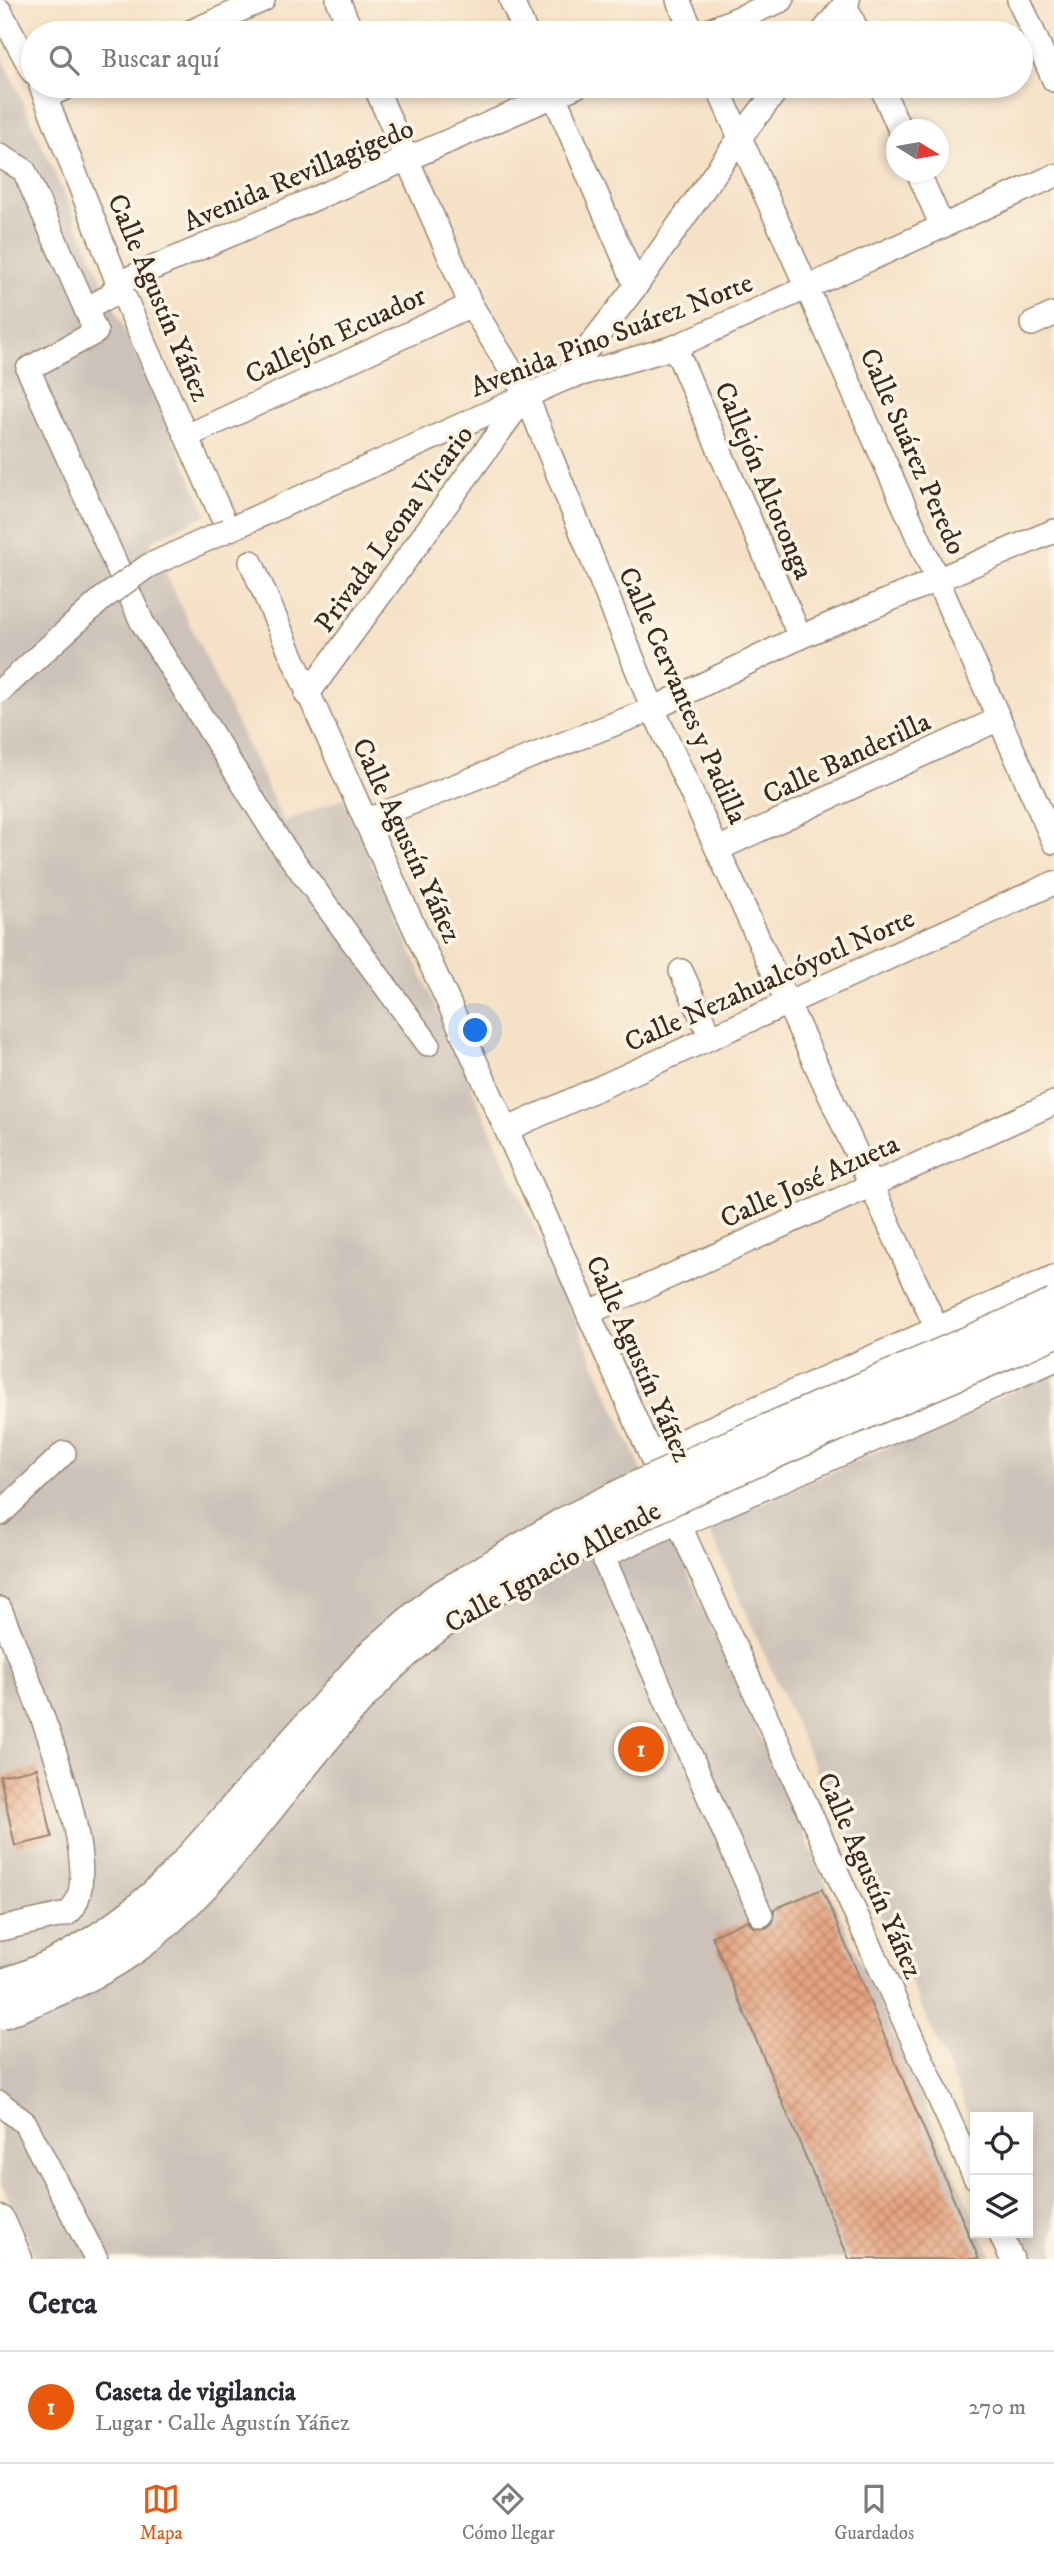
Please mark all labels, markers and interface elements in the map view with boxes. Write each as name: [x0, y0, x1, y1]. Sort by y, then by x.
search box: [21, 21, 1033, 98]
icon: search: [45, 41, 83, 79]
text: Buscar aquí: [101, 43, 219, 76]
street label: Avenida Revillagigedo: [178, 111, 419, 240]
north arrow: [886, 119, 949, 182]
street label: Calle Agustín Yáñez: [99, 189, 218, 407]
street label: Avenida Pino Suárez Norte: [465, 265, 758, 405]
street label: Callejón Ecuador: [240, 278, 432, 392]
street label: Calle Suárez Peredo: [851, 343, 974, 560]
street label: Callejón Altotonga: [706, 377, 821, 585]
street label: Privada Leona Vicario: [307, 418, 481, 639]
street label: Calle Cervantes y Padilla: [610, 562, 755, 830]
street label: Calle Banderilla: [757, 704, 936, 812]
street label: Calle Agustín Yáñez: [344, 733, 469, 949]
street label: Calle Nezahualcóyotl Norte: [619, 901, 920, 1060]
your location: [458, 1013, 492, 1047]
street label: Calle José Azueta: [715, 1126, 905, 1236]
street label: Calle Agustín Yáñez: [577, 1250, 700, 1467]
street label: Calle Ignacio Allende: [439, 1493, 667, 1641]
pin: 1: [618, 1723, 664, 1775]
street label: Calle Agustín Yáñez: [808, 1767, 931, 1984]
map controls: [970, 2112, 1033, 2238]
button: locate: [970, 2112, 1033, 2175]
button: layers: [970, 2175, 1033, 2238]
text: Cerca: [28, 2286, 97, 2323]
text: Caseta de vigilancia: [95, 2376, 296, 2409]
text: 1: [47, 2393, 55, 2422]
text: 270 m: [969, 2393, 1026, 2422]
text: Lugar · Calle Agustín Yáñez: [95, 2409, 350, 2438]
tab: Mapa: [140, 2480, 183, 2545]
tab: Cómo llegar: [462, 2480, 555, 2545]
tab: Guardados: [834, 2480, 914, 2545]

